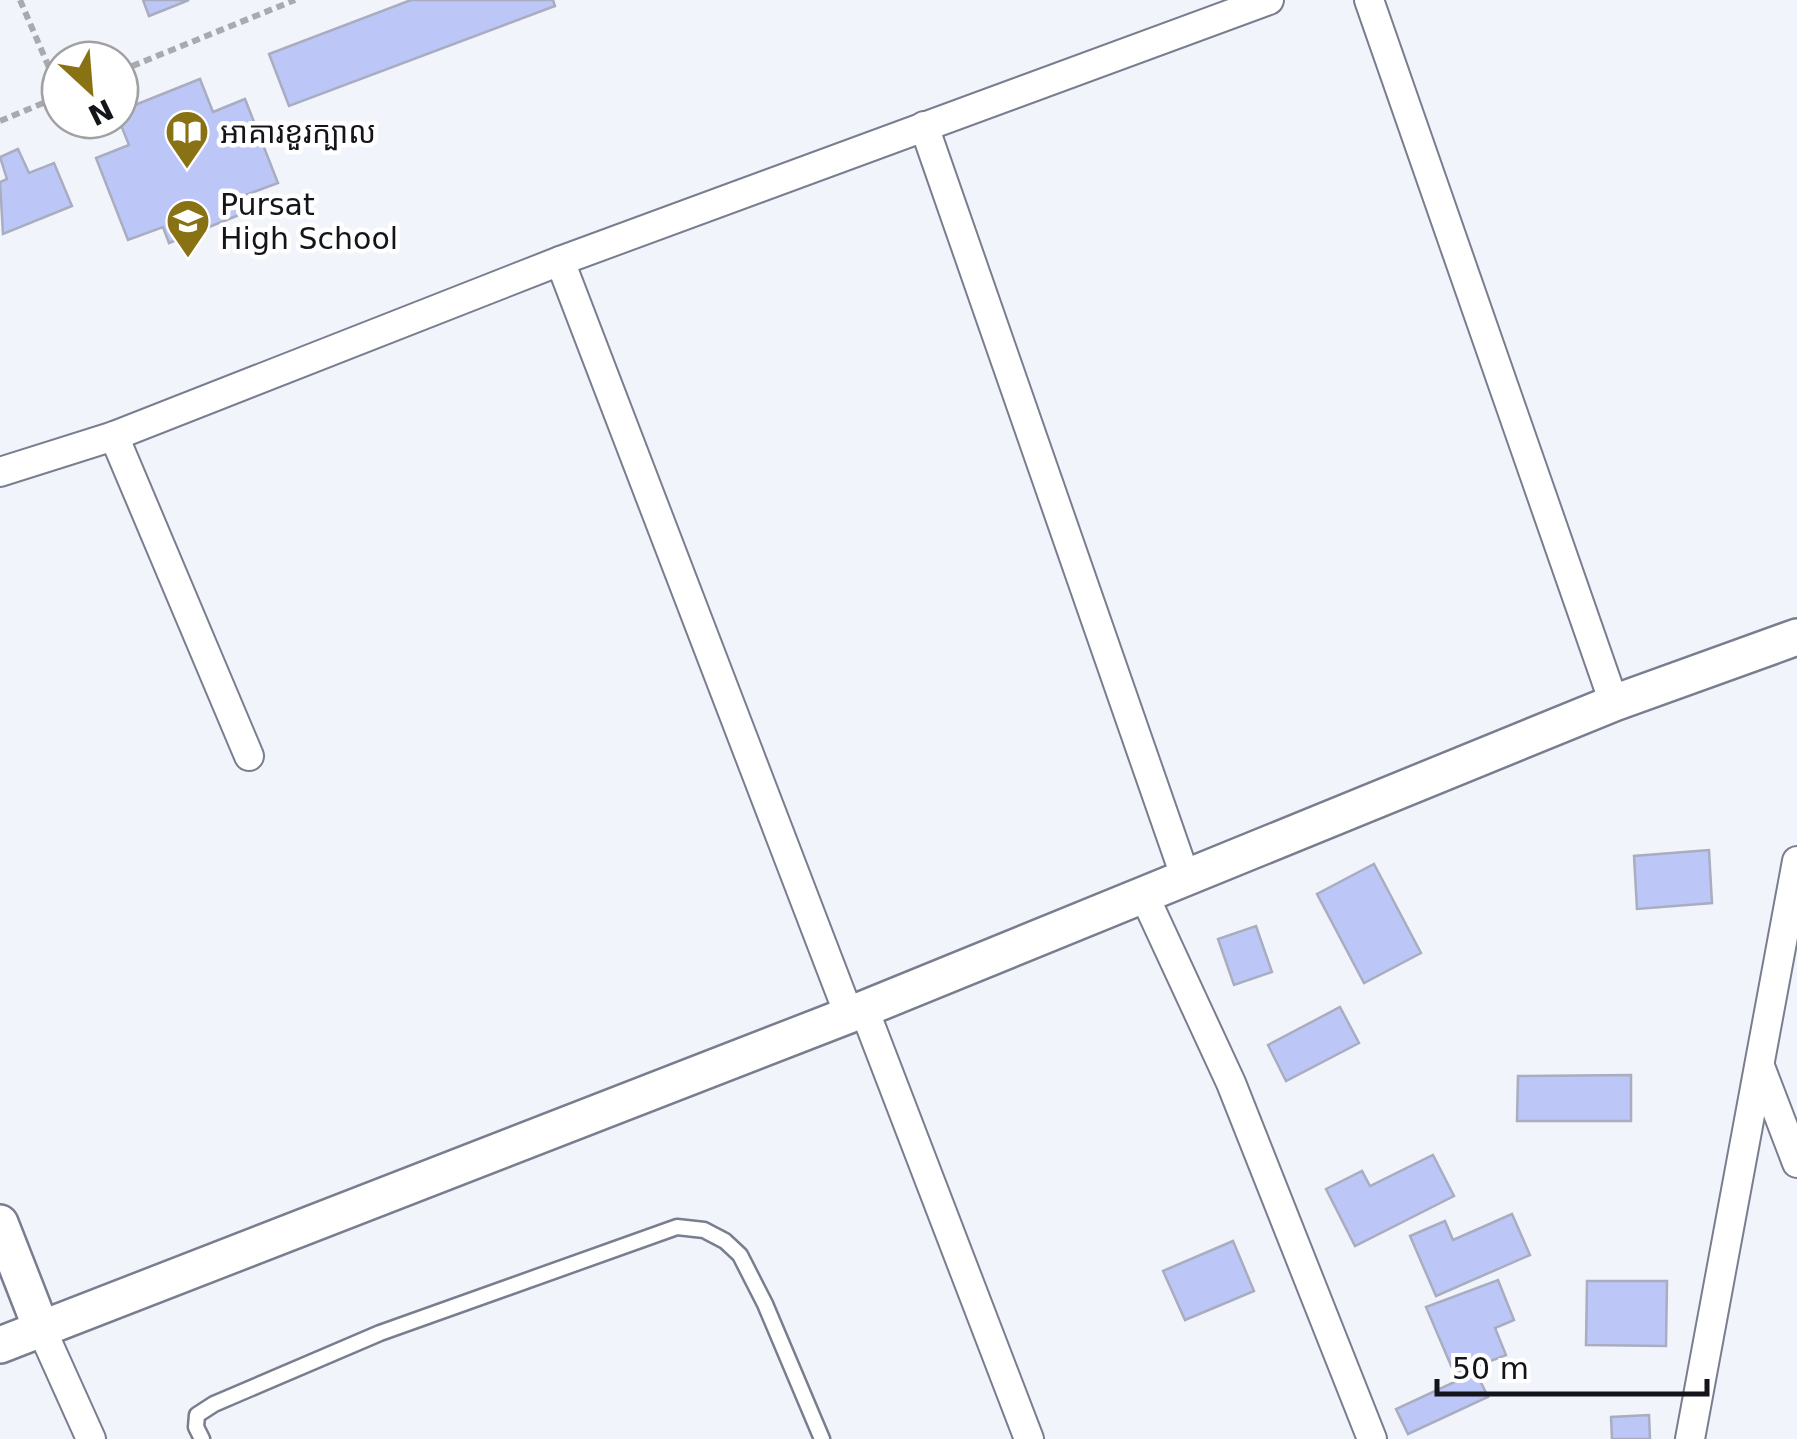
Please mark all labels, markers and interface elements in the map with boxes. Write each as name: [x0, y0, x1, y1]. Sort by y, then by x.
north arrow: [40, 40, 140, 140]
text: N: [83, 92, 119, 132]
library icon: អាគារខួរក្បាល: [164, 109, 210, 170]
place label: អាគារខួរក្បាល: [220, 115, 376, 151]
place label: Pursat High School: [220, 187, 398, 256]
school or university icon: Pursat High School: [165, 198, 211, 259]
scale bar: [1437, 1334, 1707, 1396]
text: 50 m: [1452, 1351, 1529, 1386]

